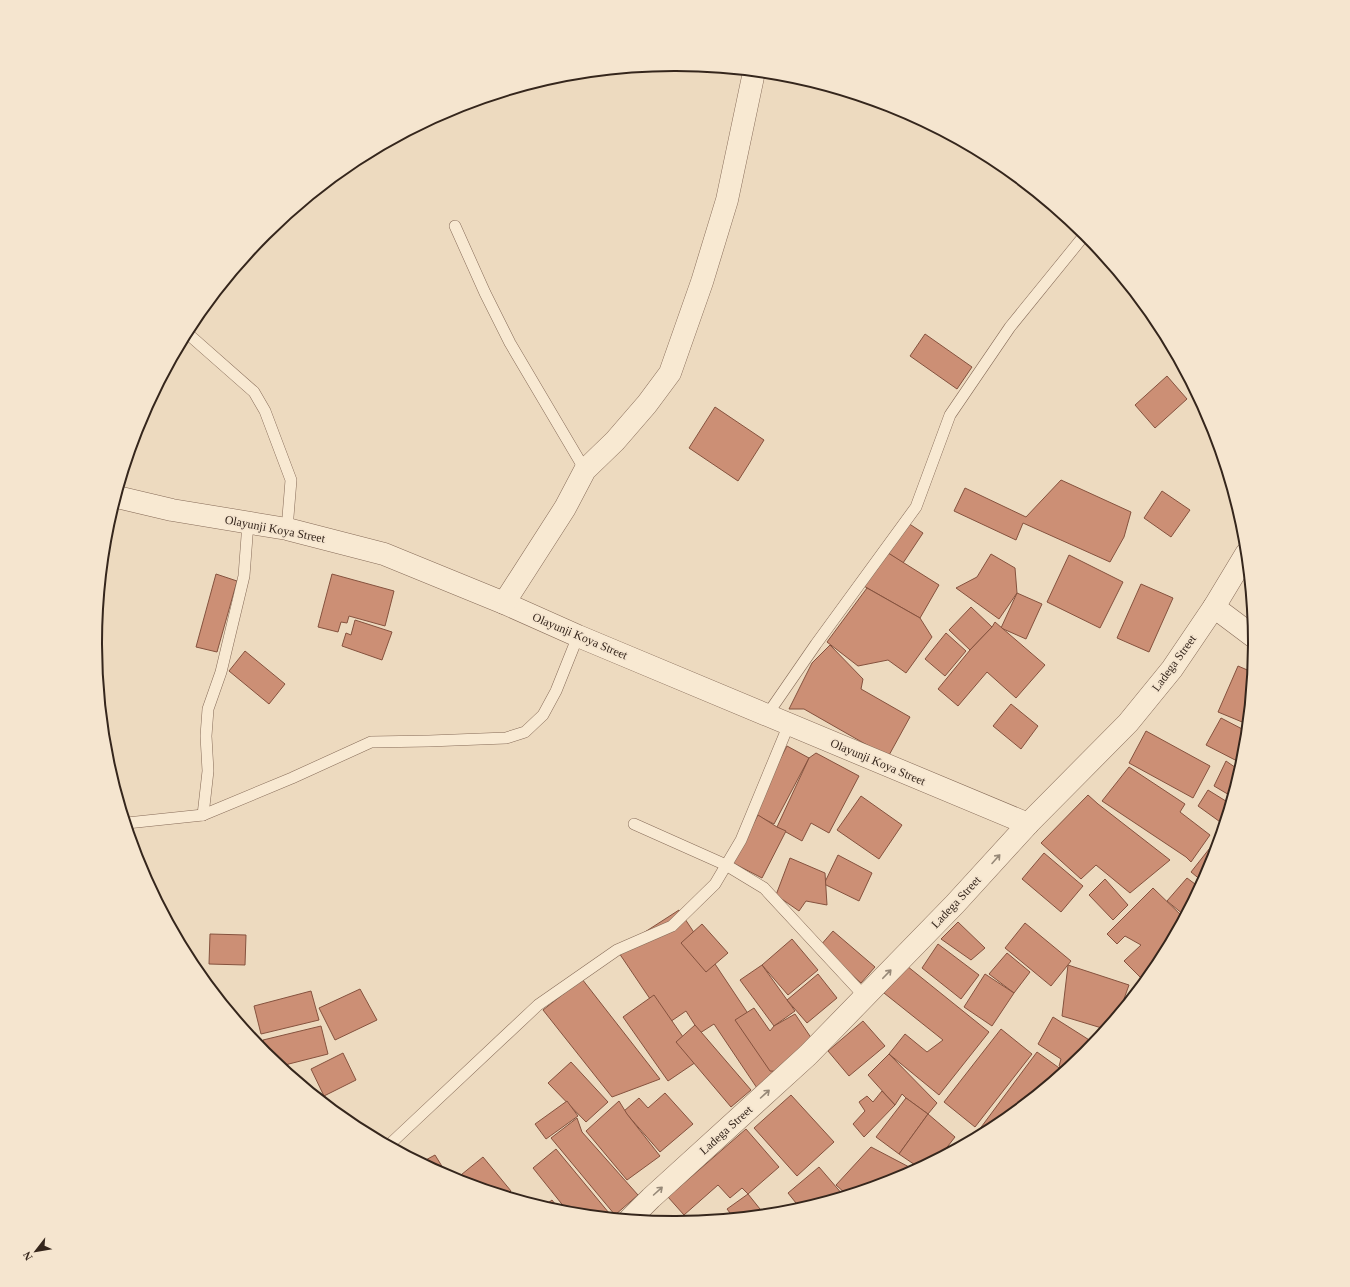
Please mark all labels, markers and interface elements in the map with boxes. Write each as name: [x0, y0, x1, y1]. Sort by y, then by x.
street label: Olayunji Koya Street: [224, 512, 327, 546]
street label: Olayunji Koya Street: [530, 610, 630, 663]
street label: Ladega Street: [1149, 632, 1200, 694]
street label: Olayunji Koya Street: [828, 736, 928, 789]
one-way arrow: [991, 854, 1001, 864]
street label: Ladega Street: [928, 872, 984, 931]
one-way arrow: [882, 969, 892, 979]
one-way arrow: [760, 1090, 770, 1099]
street label: Ladega Street: [697, 1102, 756, 1157]
one-way arrow: [653, 1186, 663, 1196]
north arrow: [16, 1231, 56, 1271]
text: N: [20, 1250, 35, 1263]

